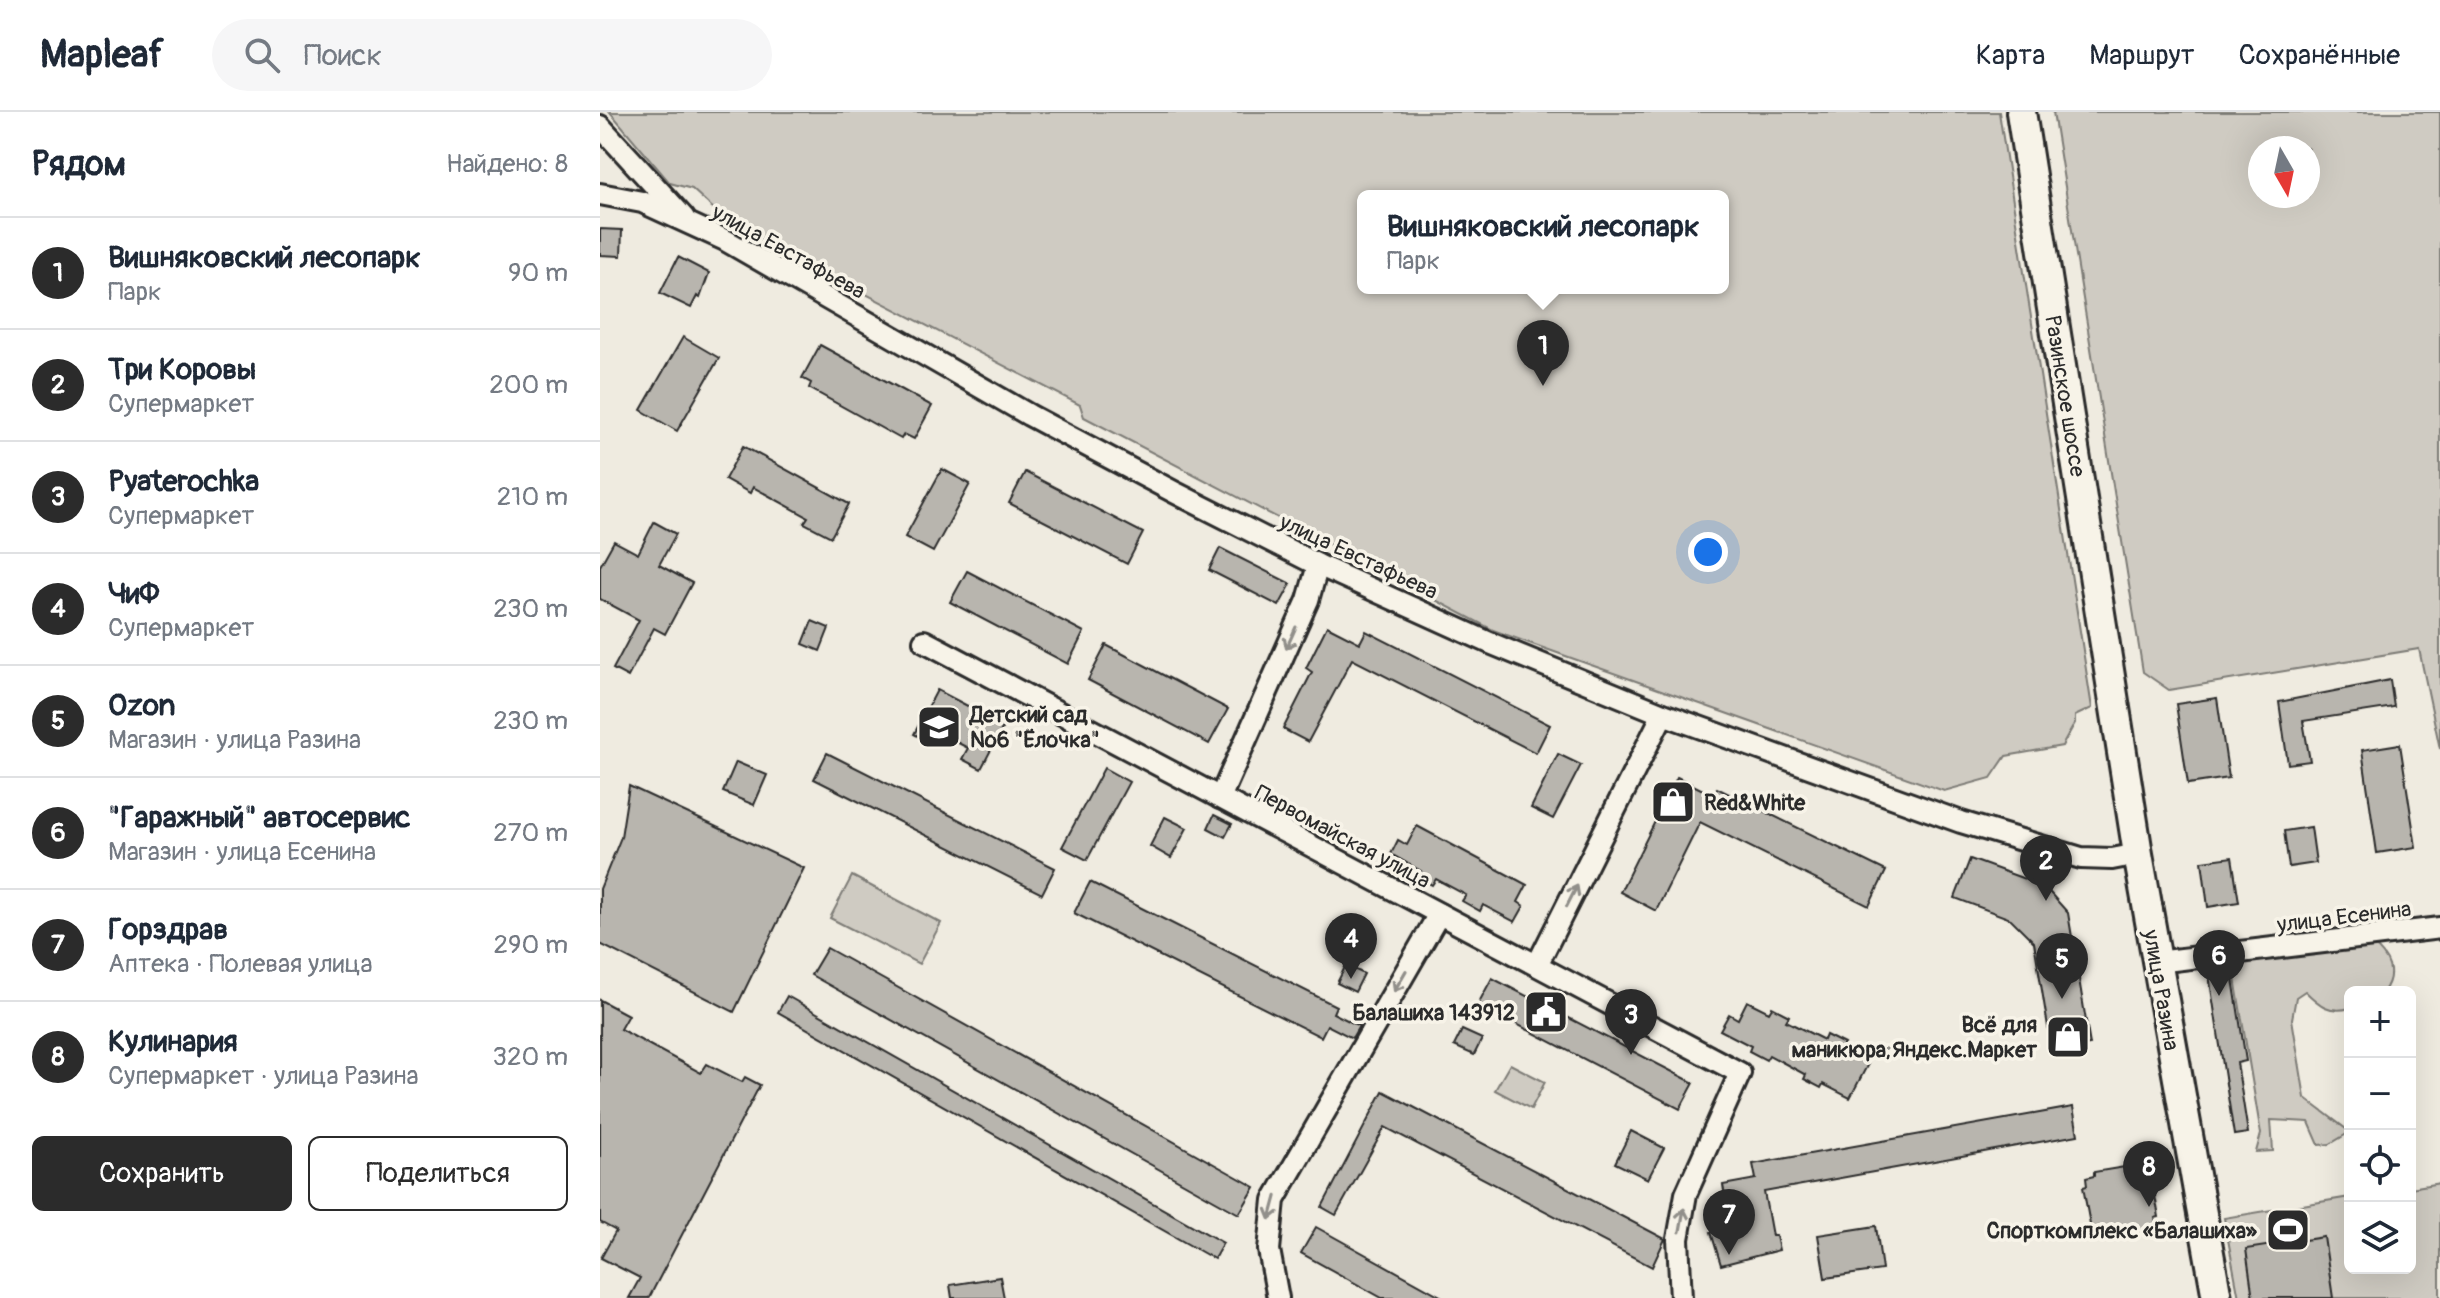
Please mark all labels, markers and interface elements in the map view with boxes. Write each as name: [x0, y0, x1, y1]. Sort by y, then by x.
search box: [212, 19, 772, 91]
text: Mapleaf: [40, 31, 164, 79]
icon: search: [240, 33, 284, 77]
text: Поиск: [304, 37, 382, 74]
text: Карта: [1976, 38, 2045, 73]
text: Маршрут: [2089, 38, 2195, 73]
text: Сохранённые: [2239, 38, 2400, 73]
north arrow: [2248, 136, 2320, 208]
text: Рядом: [32, 143, 126, 186]
text: Найдено: 8: [446, 148, 568, 180]
popup: [1357, 190, 1729, 294]
street label: улица Евстафьева: [706, 198, 870, 306]
text: Вишняковский лесопарк: [1387, 208, 1699, 245]
text: Вишняковский лесопарк: [108, 239, 421, 276]
text: Парк: [1387, 245, 1440, 277]
text: 1: [53, 257, 63, 289]
text: 90 m: [508, 257, 568, 289]
text: Парк: [108, 276, 161, 308]
street label: Разинское шоссе: [2038, 313, 2092, 479]
pin: 1: [1517, 320, 1569, 386]
text: Три Коровы: [108, 351, 256, 388]
text: 2: [51, 369, 65, 401]
text: 200 m: [489, 369, 568, 401]
text: Супермаркет: [108, 388, 254, 420]
text: Pyaterochka: [108, 463, 259, 500]
text: 3: [51, 481, 65, 513]
text: 210 m: [497, 481, 568, 513]
text: Супермаркет: [108, 500, 254, 532]
street label: улица Евстафьева: [1274, 508, 1442, 606]
your location: [1688, 532, 1728, 572]
text: ЧиФ: [108, 575, 159, 612]
text: 4: [50, 593, 66, 625]
text: 230 m: [493, 593, 568, 625]
text: Супермаркет: [108, 612, 254, 644]
one-way arrow: [1283, 625, 1298, 650]
text: Ozon: [108, 687, 175, 724]
place label: Детский сад №6 "Ёлочка": [968, 701, 1100, 754]
school or university icon: Детский сад №6 "Ёлочка": [915, 703, 963, 751]
text: 5: [51, 705, 65, 737]
text: 230 m: [493, 705, 568, 737]
text: Магазин · улица Разина: [108, 724, 361, 756]
shop icon: Red&White: [1649, 778, 1697, 826]
street label: Первомайская улица: [1250, 779, 1435, 895]
place label: Red&White: [1704, 789, 1806, 817]
text: "Гаражный" автосервис: [108, 799, 411, 836]
text: 6: [50, 817, 66, 849]
text: 270 m: [493, 817, 568, 849]
pin: 2: [2020, 835, 2072, 901]
text: Магазин · улица Есенина: [108, 836, 376, 868]
one-way arrow: [1564, 884, 1580, 908]
street label: улица Есенина: [2274, 895, 2413, 939]
text: Горздрав: [108, 911, 228, 948]
pin: 4: [1325, 913, 1377, 979]
street label: улица Разина: [2136, 927, 2185, 1053]
text: 7: [51, 929, 65, 961]
text: 290 m: [494, 929, 568, 961]
pin: 6: [2193, 930, 2245, 996]
pin: 5: [2036, 933, 2088, 999]
text: Аптека · Полевая улица: [108, 948, 373, 980]
one-way arrow: [1392, 969, 1408, 992]
map controls: [2344, 986, 2416, 1274]
button: +: [2344, 986, 2416, 1058]
public building icon: Балашиха 143912: [1522, 988, 1570, 1036]
pin: 3: [1605, 989, 1657, 1055]
place label: Балашиха 143912: [1353, 999, 1515, 1027]
place label: Всё для маникюра;Яндекс.Маркет: [1792, 1011, 2038, 1064]
shop icon: Всё для маникюра;Яндекс.Маркет: [2044, 1013, 2092, 1061]
text: Кулинария: [108, 1023, 238, 1060]
text: 8: [51, 1041, 65, 1073]
text: 320 m: [492, 1041, 568, 1073]
button: −: [2344, 1058, 2416, 1130]
text: Супермаркет · улица Разина: [108, 1060, 418, 1092]
button: locate: [2344, 1130, 2416, 1202]
button: Сохранить: [32, 1136, 292, 1211]
button: Поделиться: [308, 1136, 568, 1211]
pin: 8: [2123, 1141, 2175, 1207]
pin: 7: [1703, 1189, 1755, 1255]
one-way arrow: [1265, 1195, 1280, 1220]
button: layers: [2344, 1202, 2416, 1274]
sports icon: Спорткомплекс «Балашиха»: [2264, 1206, 2312, 1254]
one-way arrow: [1675, 1208, 1690, 1234]
place label: Спорткомплекс «Балашиха»: [1987, 1217, 2258, 1245]

